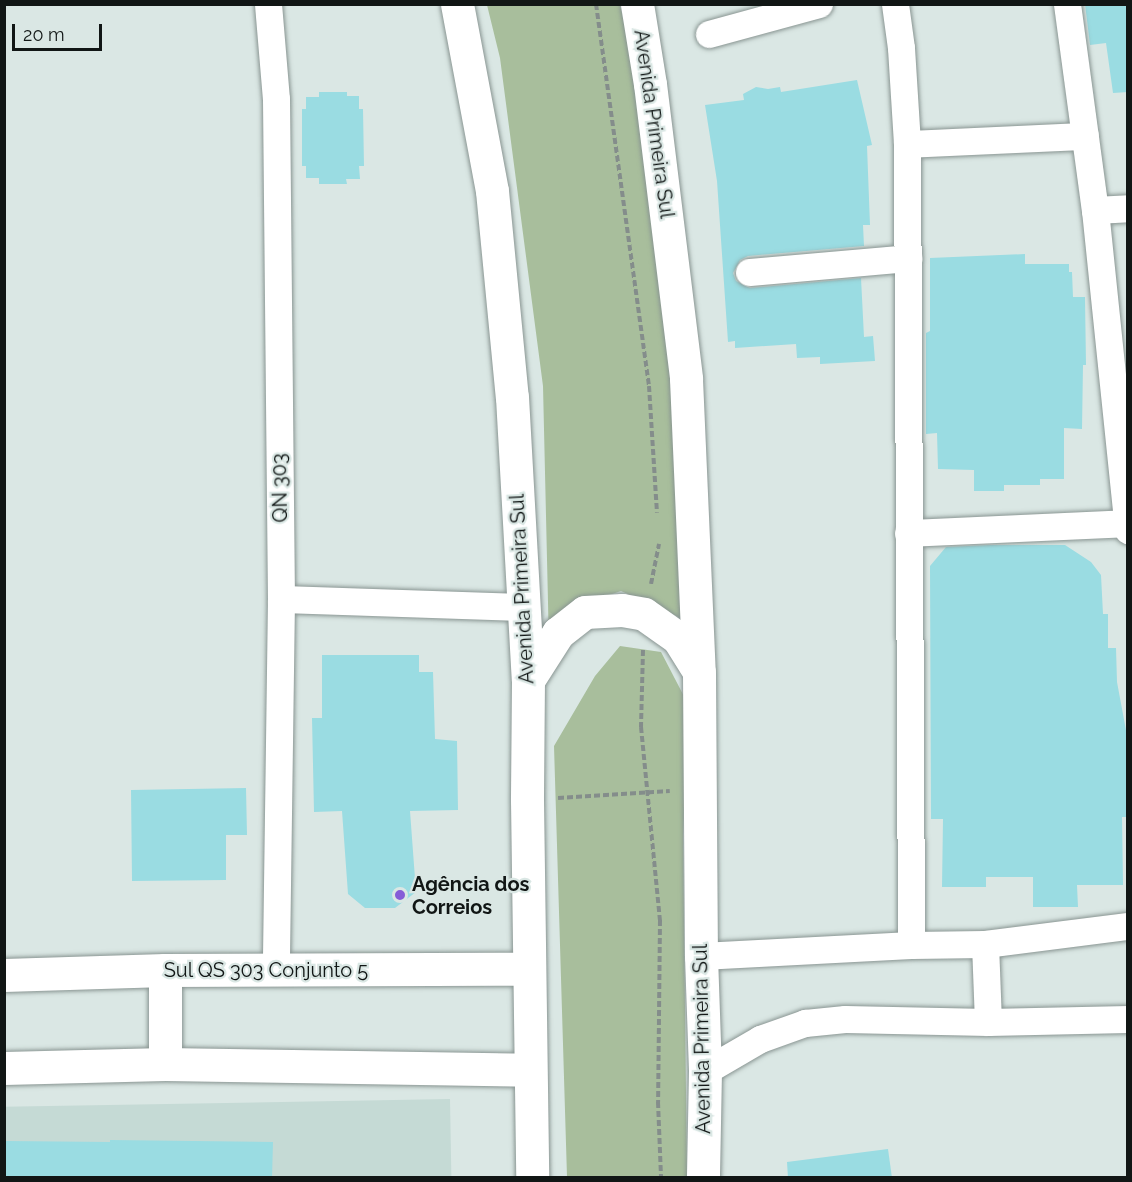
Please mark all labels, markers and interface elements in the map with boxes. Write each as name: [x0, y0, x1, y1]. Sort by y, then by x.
scale bar: [15, 12, 105, 50]
text: 20 m: [23, 24, 65, 45]
street label: Avenida Primeira Sul: [629, 28, 679, 220]
street label: QN 303: [267, 453, 293, 523]
street label: Avenida Primeira Sul: [505, 493, 539, 685]
place label: Agência dos Correios: [412, 872, 529, 919]
marker: Agência dos Correios: [393, 888, 407, 902]
street label: Avenida Primeira Sul: [688, 944, 716, 1134]
street label: Sul QS 303 Conjunto 5: [163, 958, 369, 982]

